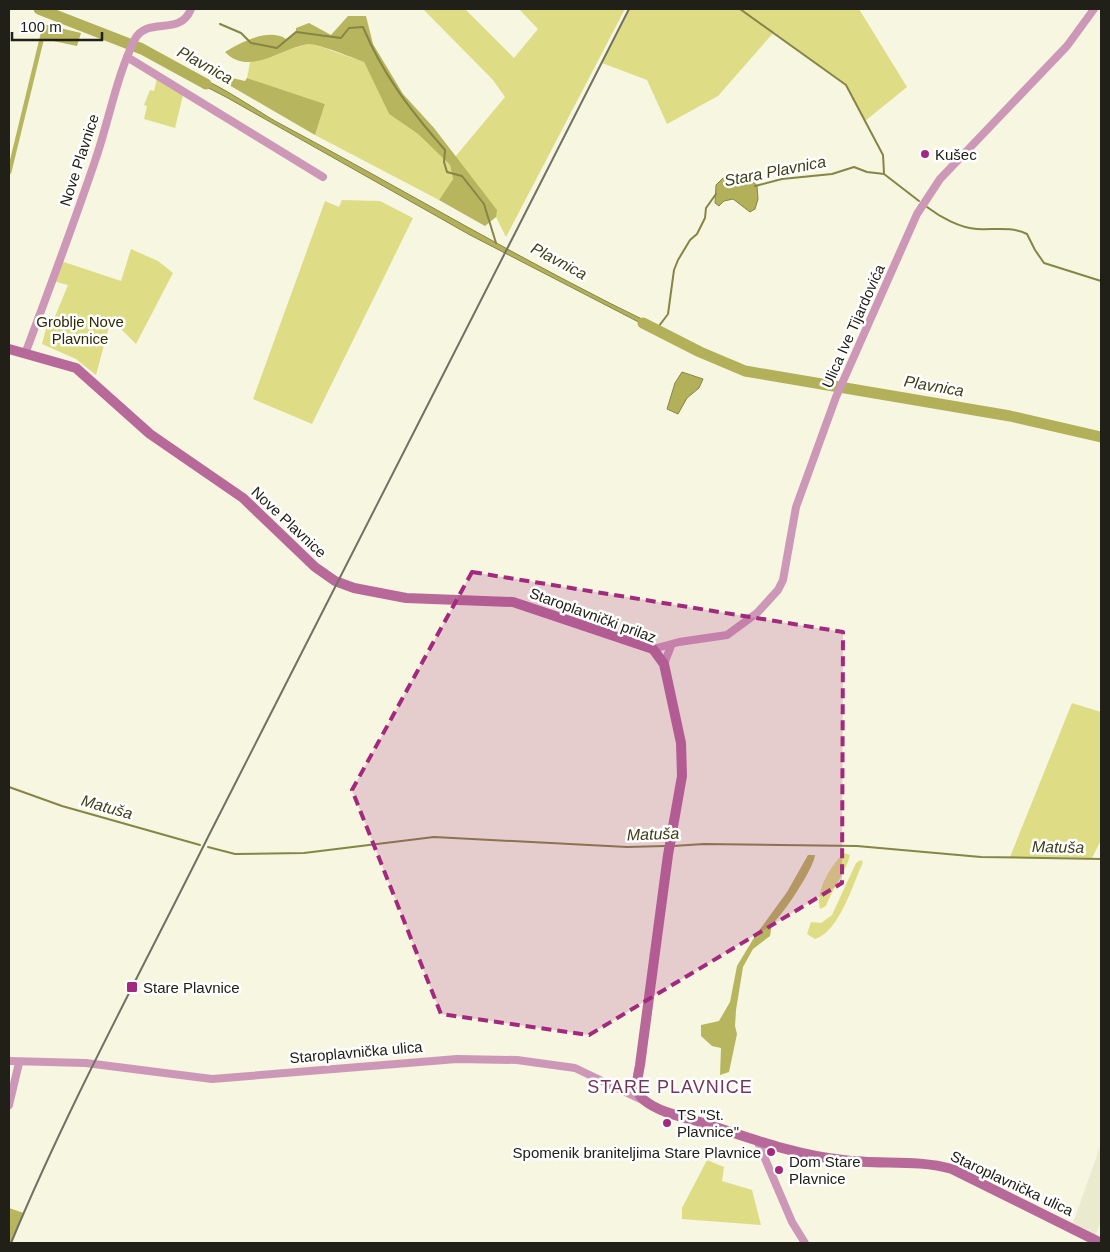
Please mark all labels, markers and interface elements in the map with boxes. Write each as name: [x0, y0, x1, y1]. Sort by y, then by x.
scale bar: [12, 10, 102, 42]
text: 100 m: [20, 18, 62, 35]
water label: Plavnica: [174, 43, 236, 87]
street label: Nove Plavnice: [56, 112, 102, 208]
place label: Kušec: [935, 146, 977, 163]
marker: Kušec: [919, 148, 931, 160]
water label: Stara Plavnica: [723, 153, 827, 189]
water label: Plavnica: [528, 239, 590, 283]
street label: Ulica Ive Tijardovića: [818, 261, 888, 390]
park label: Groblje Nove Plavnice: [36, 313, 124, 347]
water label: Plavnica: [903, 372, 965, 400]
street label: Nove Plavnice: [248, 483, 330, 561]
street label: Staroplavnički prilaz: [527, 584, 659, 646]
water label: Matuša: [79, 792, 135, 822]
water label: Matuša: [626, 825, 680, 843]
water label: Matuša: [1032, 838, 1084, 856]
place label: Stare Plavnice: [143, 979, 240, 996]
marker: Stare Plavnice: [125, 980, 139, 994]
street label: Staroplavnička ulica: [289, 1038, 424, 1066]
district label: STARE PLAVNICE: [587, 1077, 753, 1097]
place label: TS "St. Plavnice": [677, 1106, 739, 1140]
marker: TS "St. Plavnice": [661, 1117, 673, 1129]
place label: Spomenik braniteljima Stare Plavnice: [513, 1144, 761, 1161]
marker: Spomenik braniteljima Stare Plavnice: [765, 1146, 777, 1158]
street label: Staroplavnička ulica: [948, 1147, 1077, 1219]
place label: Dom Stare Plavnice: [789, 1153, 861, 1187]
marker: Dom Stare Plavnice: [773, 1164, 785, 1176]

